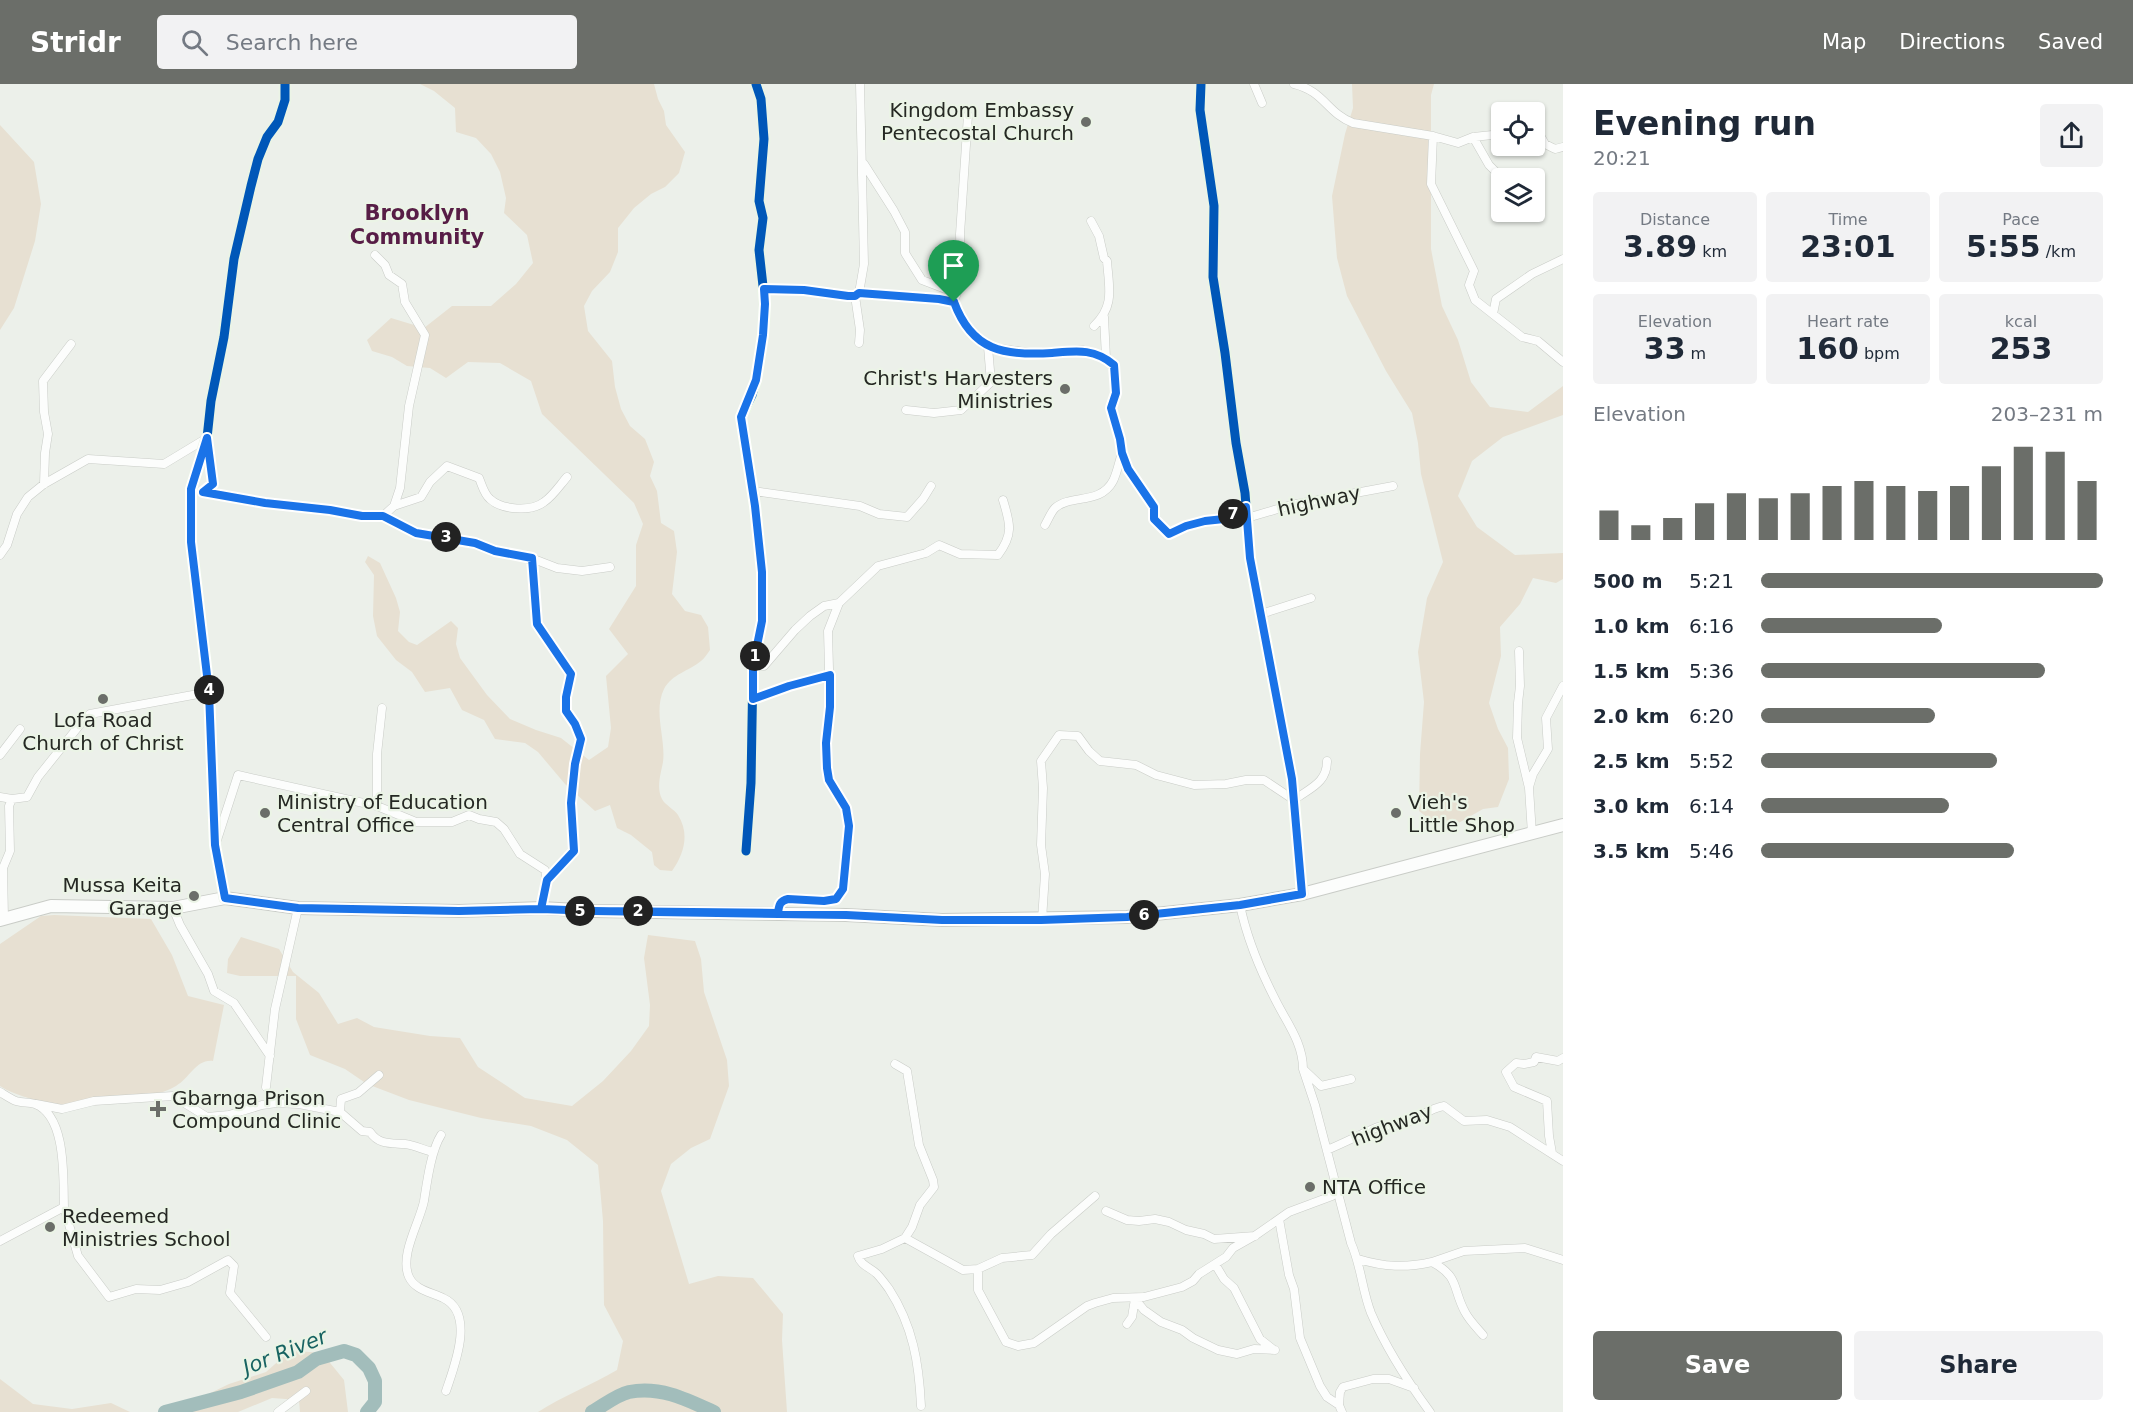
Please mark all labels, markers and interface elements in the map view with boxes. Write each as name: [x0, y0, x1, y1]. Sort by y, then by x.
search box: [157, 15, 577, 69]
text: Stridr: [30, 26, 121, 59]
icon: search: [178, 26, 211, 59]
text: Search here: [226, 30, 358, 55]
text: Map: [1822, 30, 1866, 54]
text: Directions: [1899, 30, 2005, 54]
text: Saved: [2038, 30, 2103, 54]
place label: Kingdom Embassy Pentecostal Church: [881, 98, 1074, 145]
map controls: [1491, 102, 1545, 222]
button: locate: [1491, 102, 1545, 156]
text: Evening run: [1593, 104, 1816, 143]
button: share: [2040, 104, 2103, 167]
marker: Kingdom Embassy Pentecostal Church: [1079, 115, 1093, 129]
text: 20:21: [1593, 146, 1651, 170]
button: layers: [1491, 168, 1545, 222]
district label: Brooklyn Community: [350, 201, 485, 249]
text: Distance: [1640, 210, 1710, 229]
text: Time: [1828, 210, 1868, 229]
text: Pace: [2002, 210, 2040, 229]
text: 3.89: [1623, 229, 1697, 264]
text: 23:01: [1800, 229, 1896, 264]
text: 5:55: [1966, 229, 2041, 264]
pin: [928, 240, 979, 302]
text: km: [1697, 242, 1727, 261]
text: /km: [2041, 242, 2076, 261]
icon: arrive: [937, 249, 970, 282]
text: Elevation: [1638, 312, 1712, 331]
text: Heart rate: [1807, 312, 1889, 331]
text: kcal: [2005, 312, 2037, 331]
text: 33: [1644, 331, 1686, 366]
text: 160: [1796, 331, 1859, 366]
text: 253: [1990, 331, 2052, 366]
text: m: [1686, 344, 1706, 363]
text: bpm: [1859, 344, 1900, 363]
place label: Christ's Harvesters Ministries: [863, 366, 1053, 413]
marker: Christ's Harvesters Ministries: [1058, 382, 1072, 396]
text: Elevation: [1593, 402, 1686, 426]
text: 203–231 m: [1991, 402, 2103, 426]
street label: highway: [1275, 480, 1363, 521]
pin: 7: [1218, 499, 1248, 529]
text: 7: [1227, 504, 1239, 523]
pin: 3: [431, 522, 461, 552]
text: 3: [440, 527, 452, 546]
text: 500 m: [1593, 569, 1663, 593]
text: 5:21: [1689, 569, 1734, 593]
text: 1.0 km: [1593, 614, 1670, 638]
text: 6:16: [1689, 614, 1734, 638]
pin: 1: [740, 641, 770, 671]
text: 1: [749, 646, 761, 665]
text: 1.5 km: [1593, 659, 1670, 683]
text: 5:36: [1689, 659, 1734, 683]
pin: 4: [194, 675, 224, 705]
text: 4: [203, 680, 215, 699]
marker: Lofa Road Church of Christ: [96, 692, 110, 706]
text: 2.0 km: [1593, 704, 1670, 728]
text: 6:20: [1689, 704, 1734, 728]
place label: Lofa Road Church of Christ: [22, 708, 184, 755]
text: 2.5 km: [1593, 749, 1670, 773]
text: 5:52: [1689, 749, 1734, 773]
place label: Ministry of Education Central Office: [277, 790, 488, 837]
place label: Vieh's Little Shop: [1408, 790, 1515, 837]
text: 3.0 km: [1593, 794, 1670, 818]
text: 6:14: [1689, 794, 1734, 818]
marker: Ministry of Education Central Office: [258, 806, 272, 820]
marker: Vieh's Little Shop: [1389, 806, 1403, 820]
text: 3.5 km: [1593, 839, 1670, 863]
text: 5:46: [1689, 839, 1734, 863]
place label: Mussa Keita Garage: [63, 873, 182, 920]
marker: Mussa Keita Garage: [187, 889, 201, 903]
pin: 5: [565, 896, 595, 926]
pin: 2: [623, 896, 653, 926]
pin: 6: [1129, 900, 1159, 930]
text: 5: [574, 901, 586, 920]
text: 2: [632, 901, 644, 920]
text: 6: [1138, 905, 1150, 924]
place label: Gbarnga Prison Compound Clinic: [172, 1086, 341, 1133]
street label: highway: [1348, 1099, 1436, 1151]
marker: Gbarnga Prison Compound Clinic: [149, 1100, 167, 1118]
place label: NTA Office: [1322, 1175, 1426, 1199]
marker: NTA Office: [1303, 1180, 1317, 1194]
place label: Redeemed Ministries School: [62, 1204, 231, 1251]
marker: Redeemed Ministries School: [43, 1220, 57, 1234]
water label: Jor River: [236, 1324, 332, 1381]
button: Save: [1593, 1331, 1842, 1400]
button: Share: [1854, 1331, 2103, 1400]

